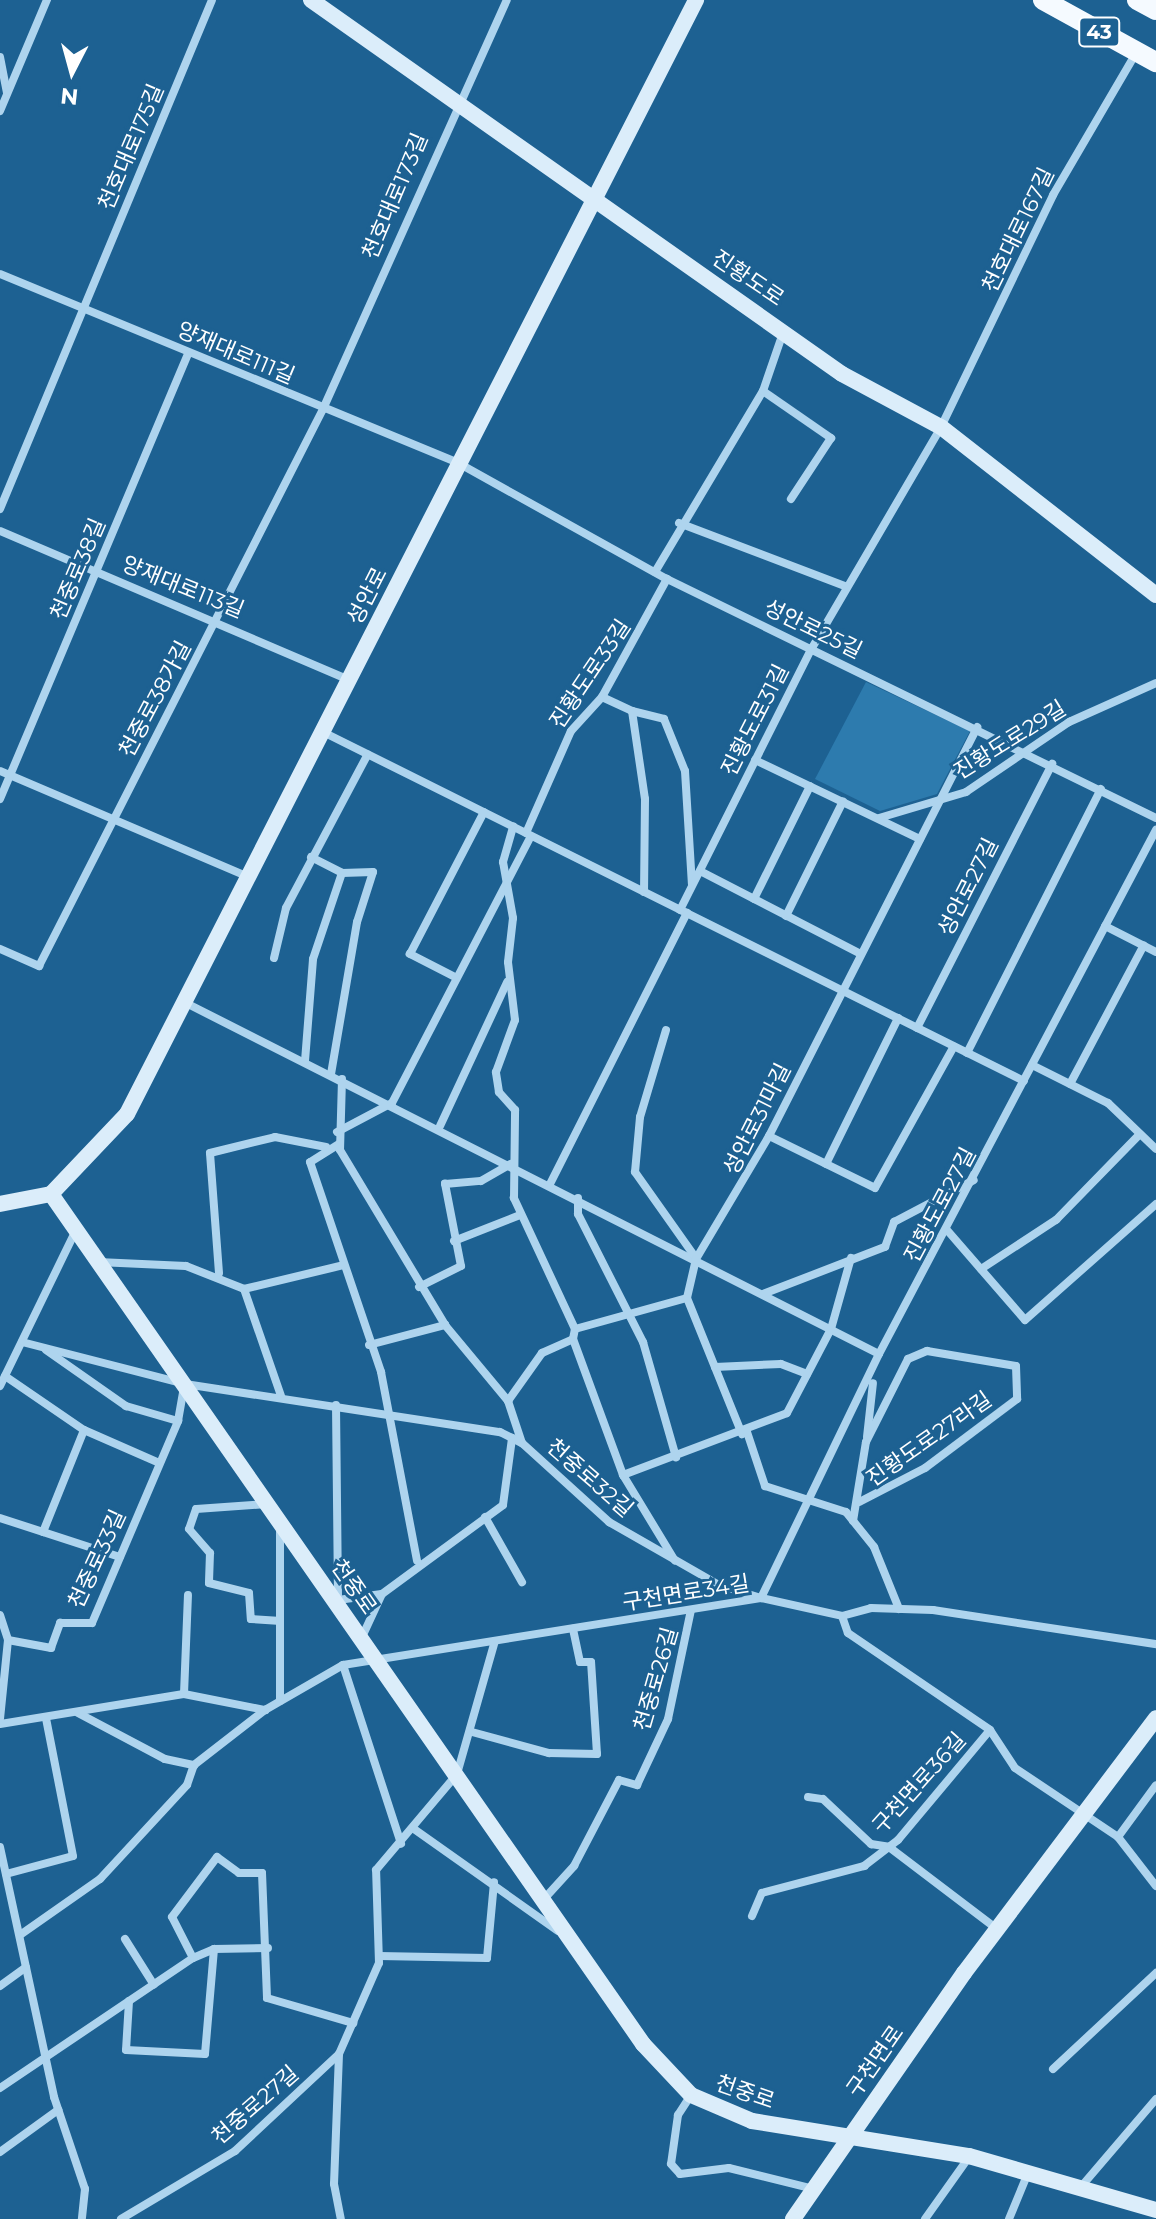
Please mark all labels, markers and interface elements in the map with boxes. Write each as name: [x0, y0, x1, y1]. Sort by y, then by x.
road number: 43: [1077, 16, 1121, 48]
north arrow: [32, 32, 112, 112]
street label: 천호대로175길: [93, 80, 169, 214]
text: N: [59, 82, 80, 111]
street label: 천호대로173길: [357, 129, 433, 263]
street label: 천호대로167길: [976, 163, 1060, 297]
street label: 진황도로: [707, 244, 789, 312]
street label: 양재대로111길: [173, 316, 299, 390]
street label: 천중로38길: [45, 514, 111, 624]
street label: 양재대로113길: [118, 551, 248, 623]
street label: 성안로: [341, 563, 393, 629]
street label: 성안로25길: [760, 594, 866, 664]
street label: 진황도로33길: [544, 614, 636, 734]
street label: 천중로38가길: [113, 636, 197, 762]
street label: 진황도로31길: [716, 660, 794, 780]
street label: 진황도로29길: [949, 695, 1071, 785]
street label: 성안로27길: [932, 834, 1004, 940]
street label: 성안로31마길: [718, 1059, 796, 1179]
street label: 진황도로27길: [899, 1143, 981, 1267]
street label: 진황도로27라길: [861, 1386, 997, 1492]
street label: 천중로32길: [541, 1433, 639, 1523]
street label: 천중로33길: [63, 1506, 131, 1612]
street label: 천중로: [326, 1555, 382, 1619]
street label: 구천면로34길: [621, 1570, 751, 1616]
street label: 천중로26길: [629, 1624, 683, 1734]
street label: 구천면로36길: [867, 1727, 971, 1839]
street label: 구천면로: [841, 2020, 909, 2102]
street label: 천중로27길: [206, 2060, 304, 2150]
street label: 천중로: [712, 2070, 778, 2114]

